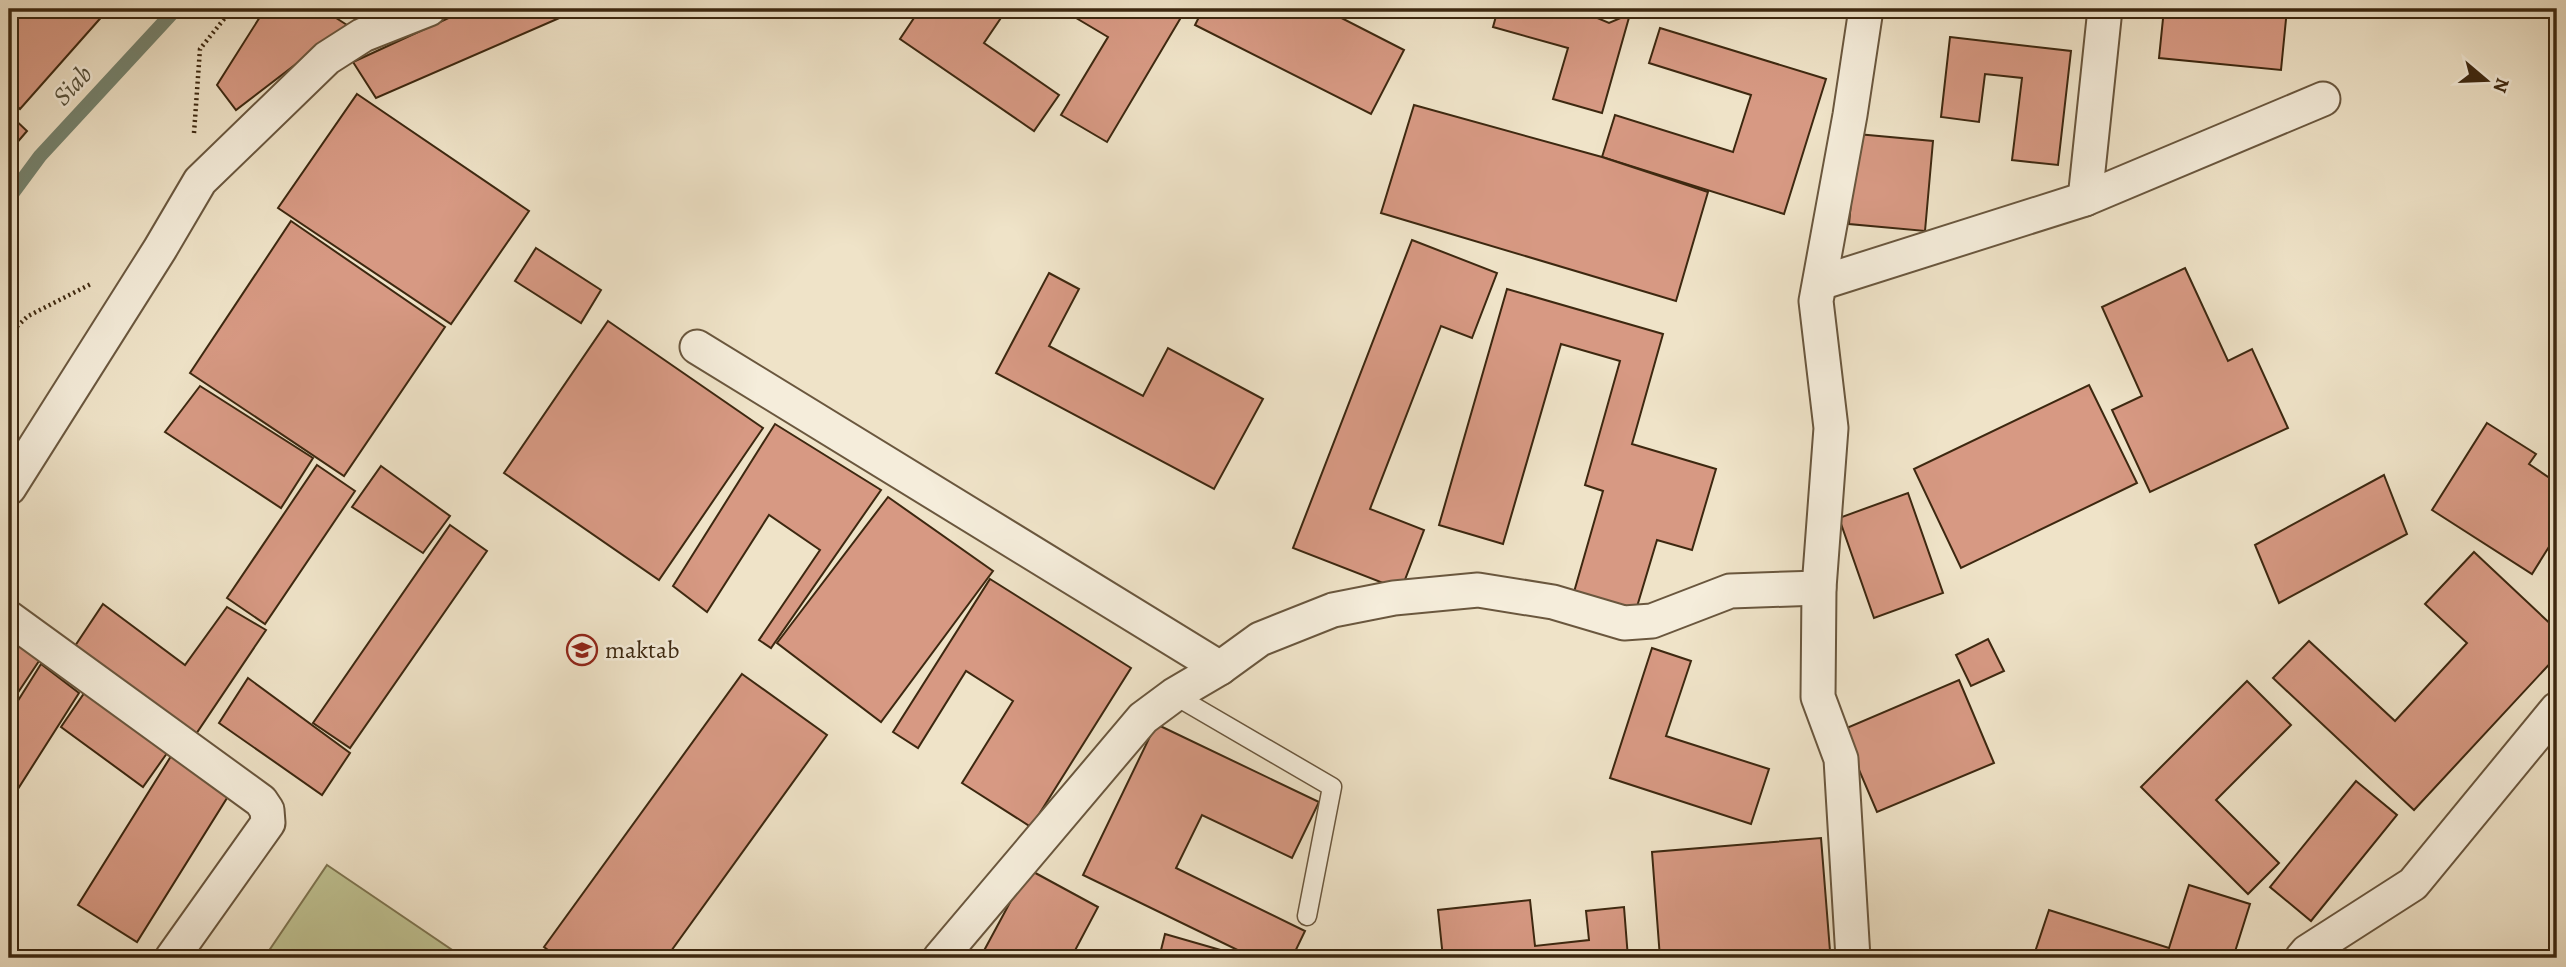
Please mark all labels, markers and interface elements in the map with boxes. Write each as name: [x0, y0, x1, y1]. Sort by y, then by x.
north arrow: [2450, 46, 2520, 116]
water label: Siab: [45, 57, 100, 113]
text: N: [2487, 74, 2516, 96]
school or university icon: maktab: [565, 633, 599, 667]
place label: maktab: [605, 634, 679, 666]

